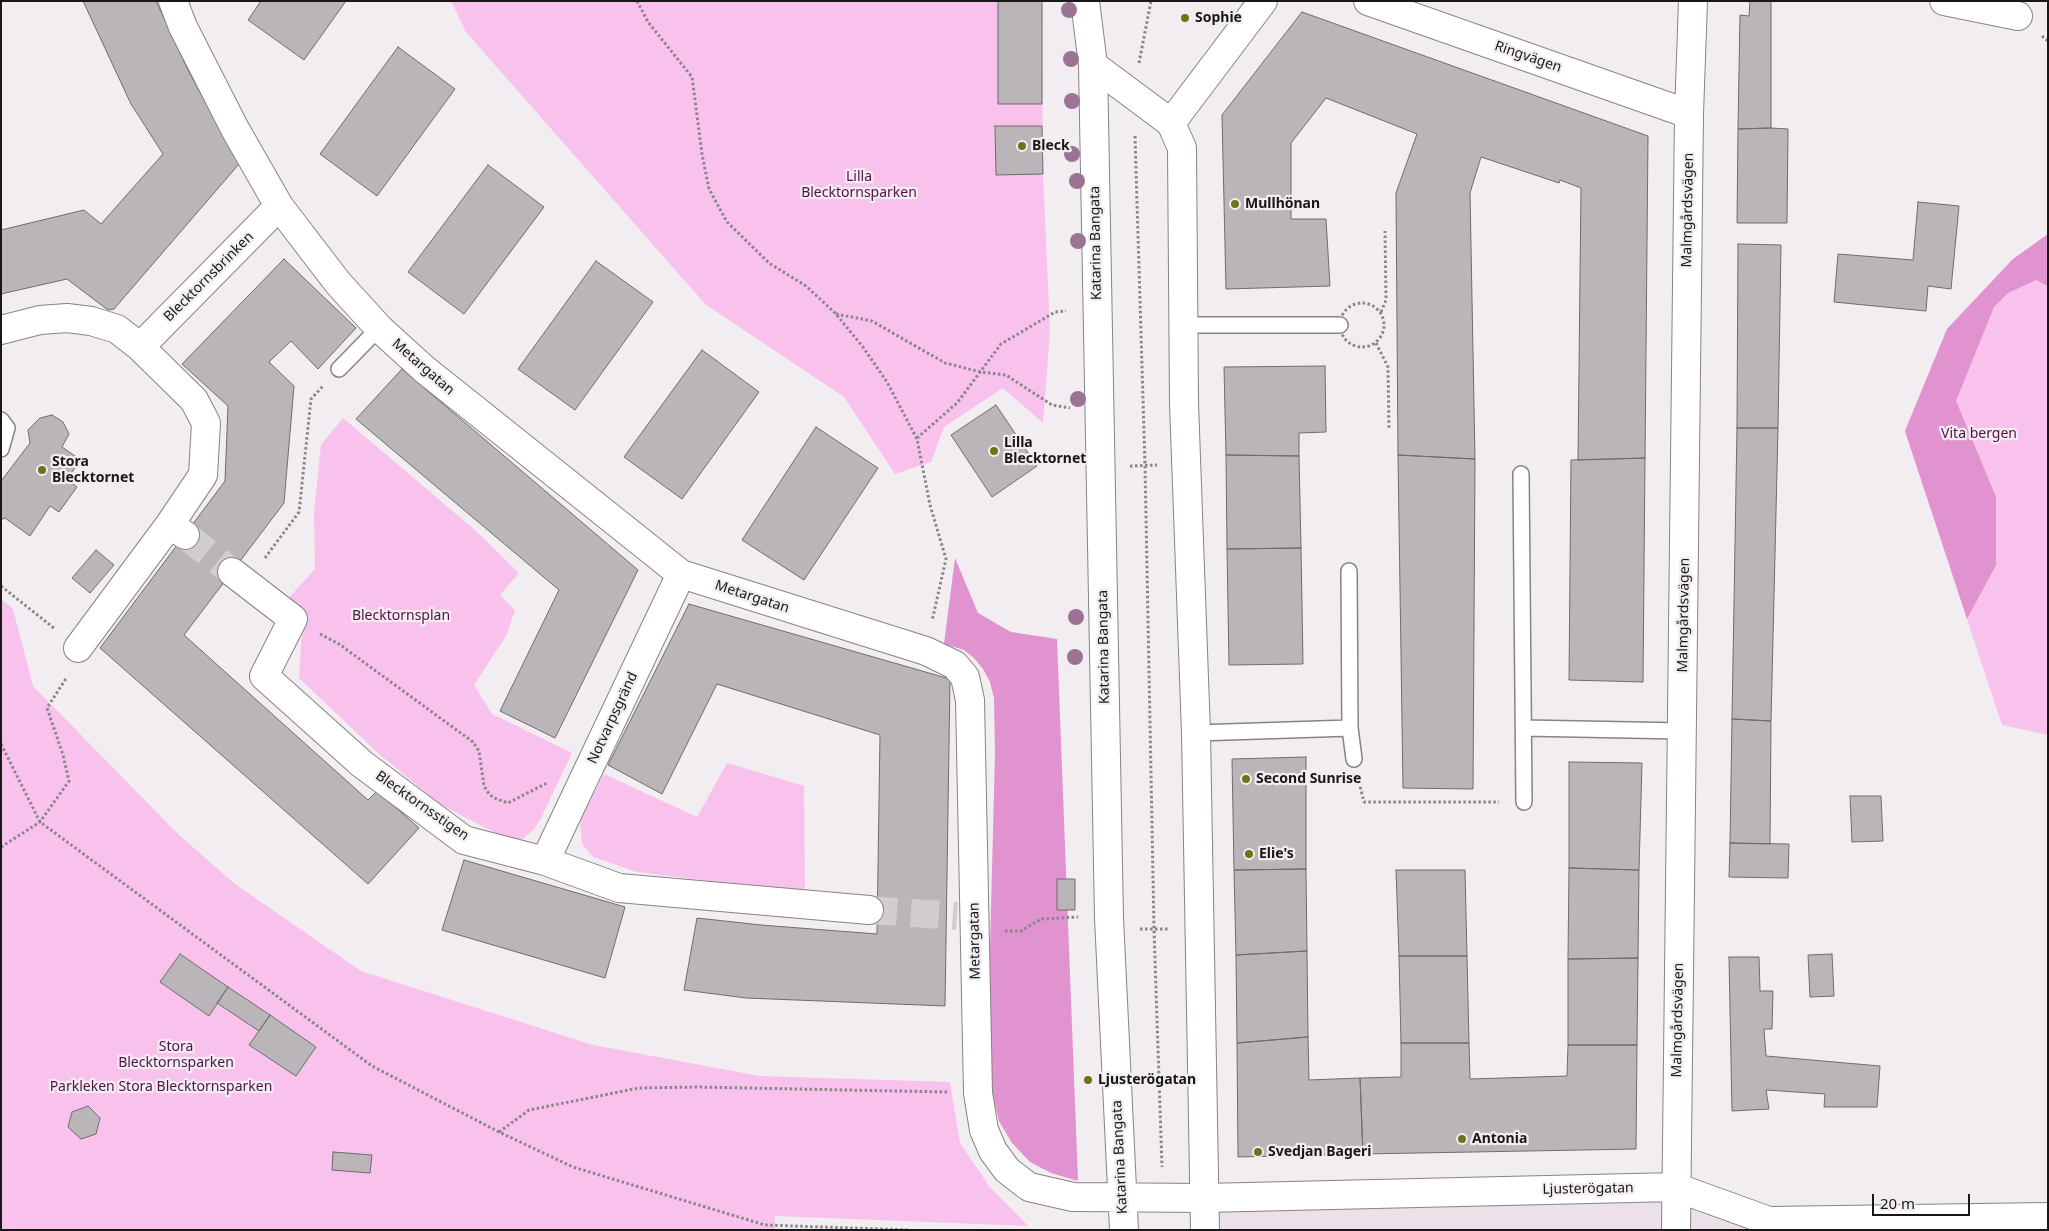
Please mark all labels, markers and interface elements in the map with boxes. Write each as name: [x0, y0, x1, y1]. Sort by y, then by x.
place label: Sophie: [1195, 10, 1242, 26]
marker: Sophie: [1179, 12, 1191, 24]
street label: Ringvägen: [1492, 38, 1564, 76]
place label: Bleck: [1032, 138, 1070, 154]
marker: Bleck: [1016, 140, 1028, 152]
street label: Malmgårdsvägen: [1679, 153, 1697, 267]
park label: Lilla Blecktornsparken: [801, 169, 917, 202]
street label: Katarina Bangata: [1087, 186, 1105, 300]
place label: Mullhönan: [1245, 196, 1320, 212]
marker: Mullhönan: [1229, 198, 1241, 210]
street label: Blecktornsbrinken: [161, 229, 257, 325]
street label: Metargatan: [388, 335, 458, 399]
park label: Vita bergen: [1941, 426, 2017, 442]
place label: Lilla Blecktornet: [1004, 435, 1086, 468]
marker: Lilla Blecktornet: [988, 445, 1000, 457]
place label: Stora Blecktornet: [52, 454, 134, 487]
marker: Stora Blecktornet: [36, 464, 48, 476]
street label: Malmgårdsvägen: [1675, 558, 1693, 672]
street label: Metargatan: [713, 577, 791, 617]
street label: Katarina Bangata: [1095, 590, 1113, 704]
park label: Blecktornsplan: [352, 608, 450, 624]
street label: Notvarpsgränd: [584, 669, 642, 767]
street label: Blecktornsstigen: [372, 768, 472, 844]
place label: Second Sunrise: [1256, 771, 1361, 787]
marker: Second Sunrise: [1240, 773, 1252, 785]
place label: Elie's: [1259, 846, 1294, 862]
marker: Elie's: [1243, 848, 1255, 860]
street label: Metargatan: [966, 902, 984, 980]
street label: Malmgårdsvägen: [1669, 963, 1687, 1077]
park label: Stora Blecktornsparken: [118, 1039, 234, 1072]
place label: Ljusterögatan: [1098, 1072, 1196, 1088]
marker: Ljusterögatan: [1082, 1074, 1094, 1086]
park label: Parkleken Stora Blecktornsparken: [50, 1079, 272, 1095]
street label: Katarina Bangata: [1109, 1100, 1131, 1214]
place label: Antonia: [1472, 1131, 1527, 1147]
marker: Antonia: [1456, 1133, 1468, 1145]
place label: Svedjan Bageri: [1268, 1144, 1372, 1160]
marker: Svedjan Bageri: [1252, 1146, 1264, 1158]
street label: Ljusterögatan: [1542, 1180, 1634, 1198]
scale bar: [1874, 1184, 1972, 1216]
text: 20 m: [1880, 1193, 1915, 1213]

